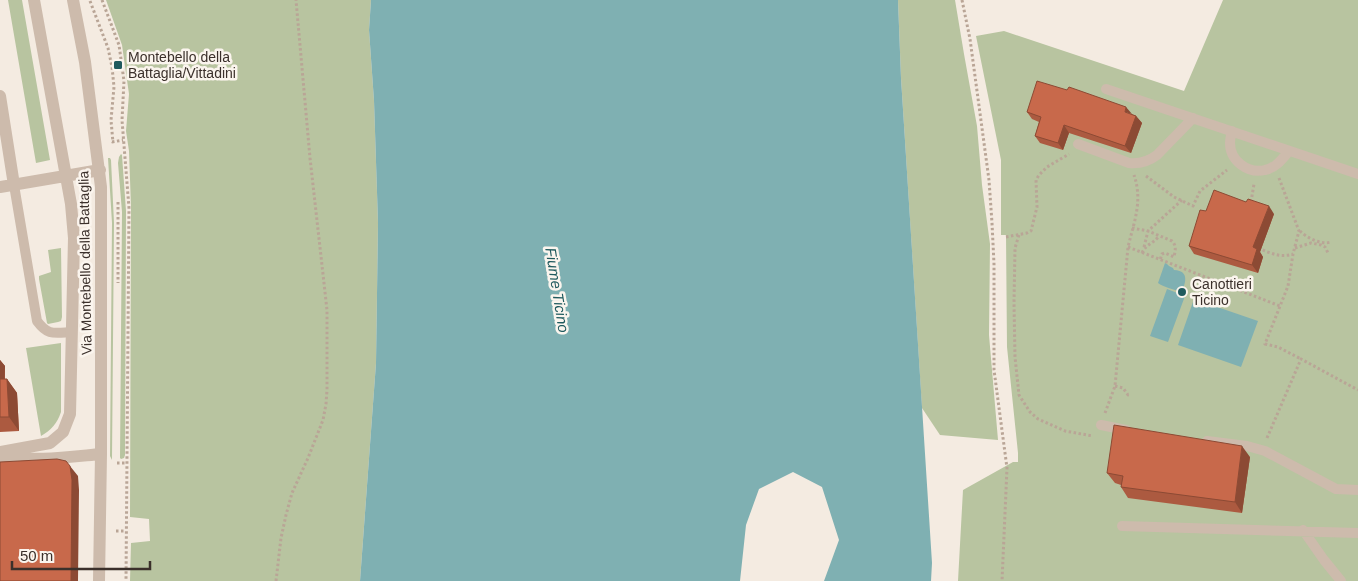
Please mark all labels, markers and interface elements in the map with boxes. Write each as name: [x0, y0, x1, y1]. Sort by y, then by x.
place label: Montebello della Battaglia/Vittadini: [128, 49, 236, 81]
marker: Montebello della Battaglia/Vittadini: [112, 59, 124, 71]
street label: Via Montebello della Battaglia: [75, 171, 95, 355]
water label: Fiume Ticino: [542, 246, 573, 334]
place label: Canottieri Ticino: [1192, 276, 1252, 308]
marker: Canottieri Ticino: [1176, 286, 1188, 298]
scale bar: [12, 538, 150, 570]
text: 50 m: [20, 547, 53, 564]

